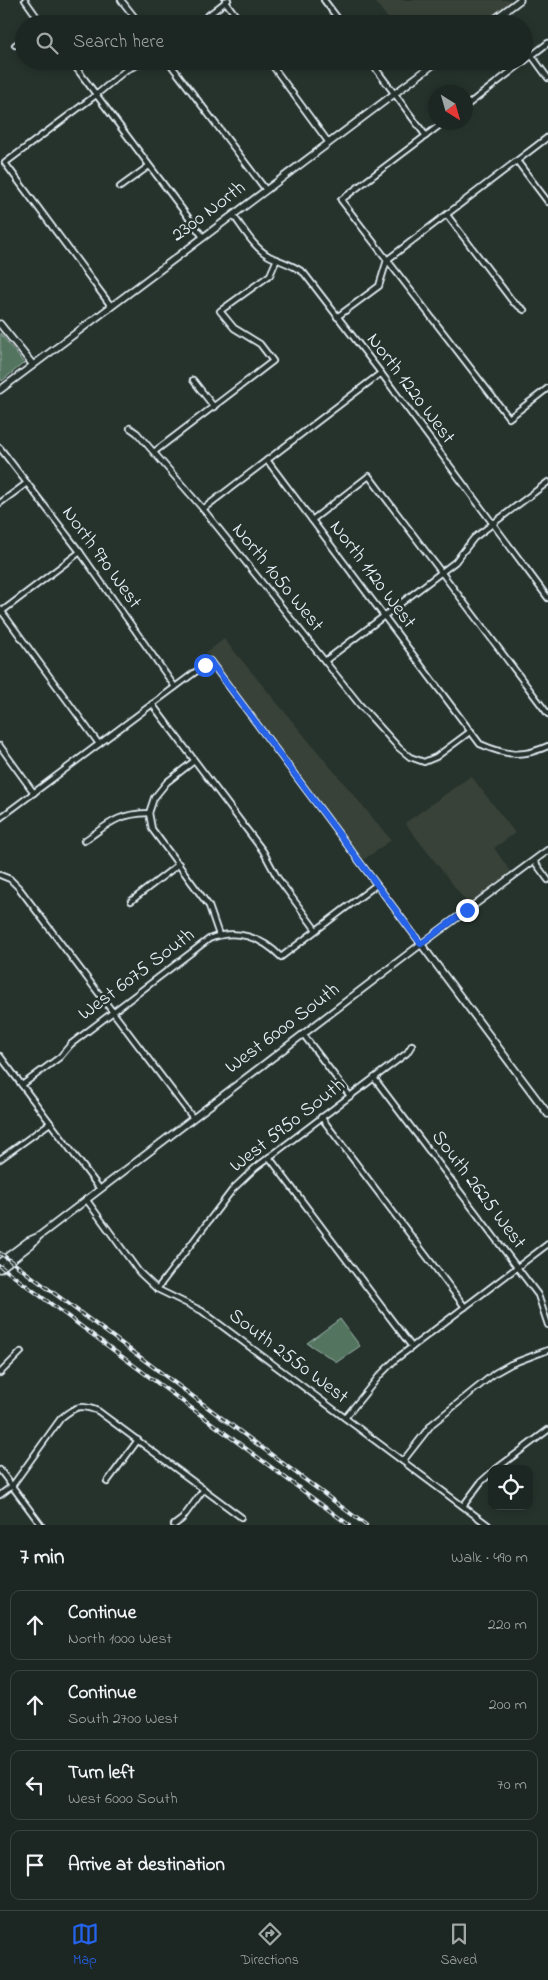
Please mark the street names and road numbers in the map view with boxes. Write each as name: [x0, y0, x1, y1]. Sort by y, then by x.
street label: 2300 North: [166, 174, 252, 250]
street label: North 1220 West: [359, 327, 462, 451]
street label: North 970 West: [54, 501, 148, 616]
street label: North 1120 West: [322, 515, 423, 635]
street label: North 1050 West: [224, 517, 330, 639]
street label: West 6075 South: [73, 921, 201, 1029]
street label: West 6000 South: [220, 976, 346, 1082]
street label: West 5950 South: [224, 1072, 352, 1180]
street label: South 2625 West: [424, 1124, 533, 1256]
street label: South 2550 West: [222, 1302, 354, 1412]

